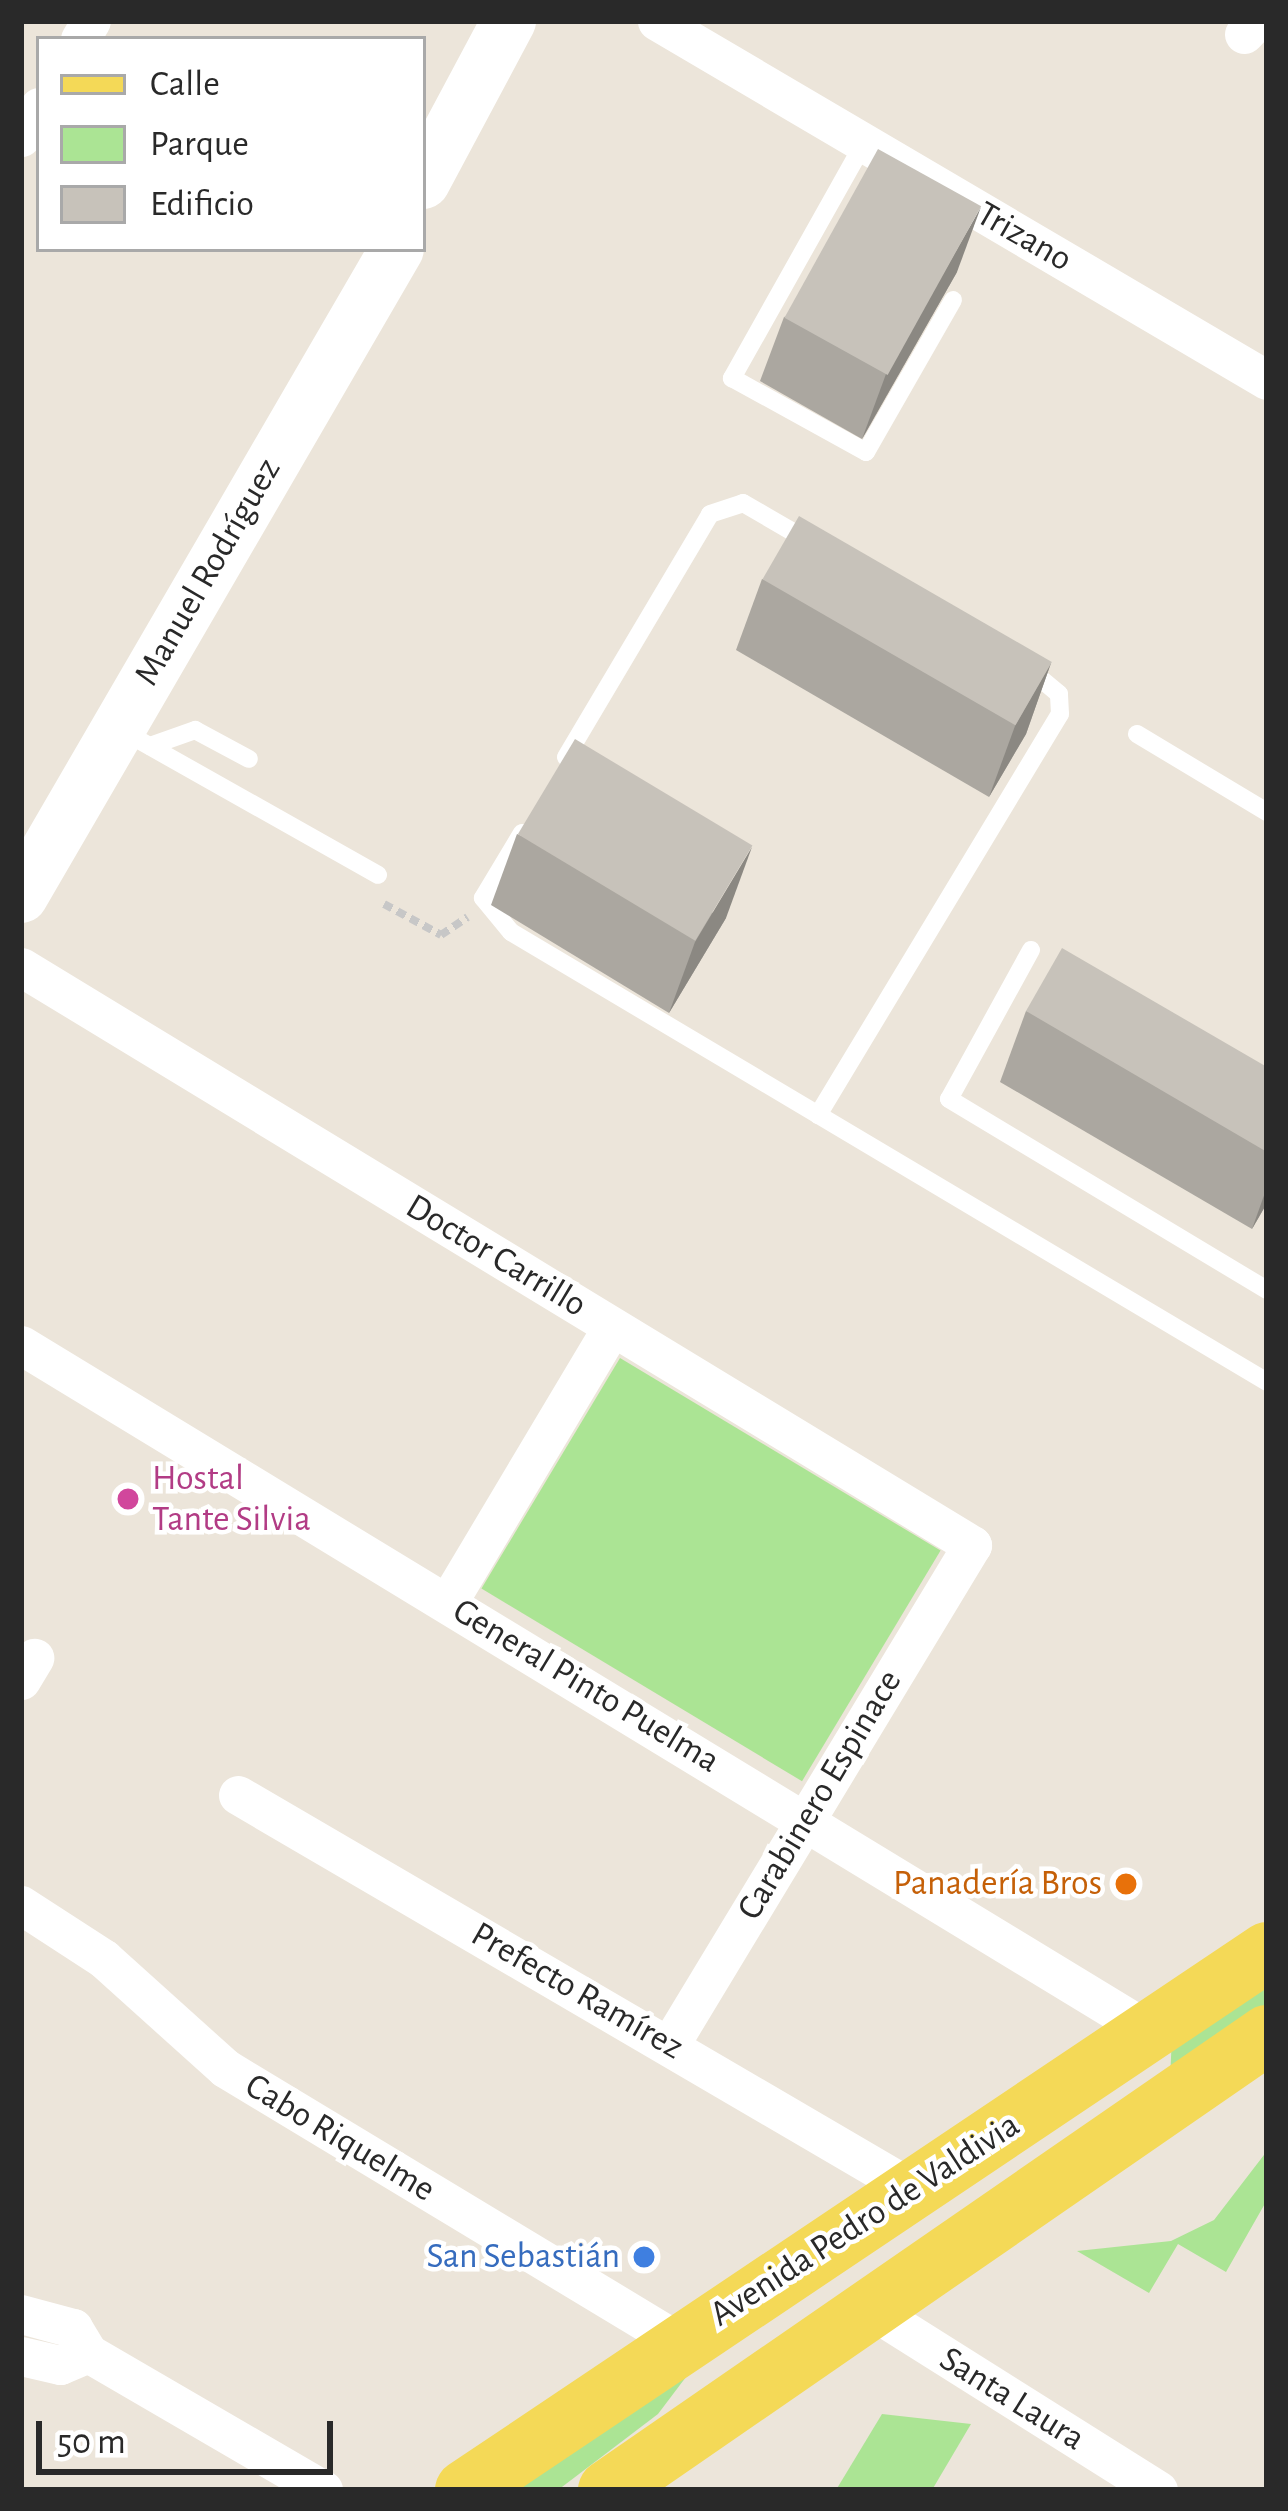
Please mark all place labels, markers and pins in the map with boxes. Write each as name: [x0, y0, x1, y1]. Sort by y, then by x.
place label: Hostal Tante Silvia: [152, 1456, 311, 1541]
marker: Hostal Tante Silvia: [115, 1486, 141, 1512]
place label: Panadería Bros: [893, 1862, 1102, 1906]
marker: Panadería Bros: [1113, 1871, 1139, 1897]
place label: San Sebastián: [427, 2235, 620, 2279]
marker: San Sebastián: [631, 2244, 657, 2270]

